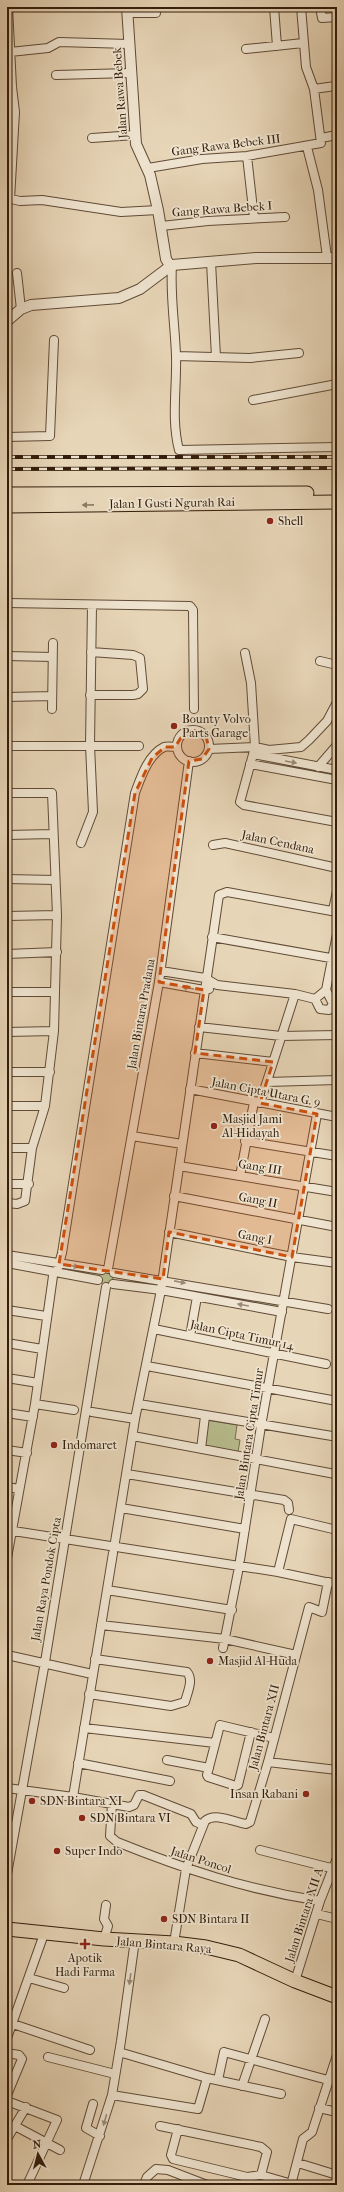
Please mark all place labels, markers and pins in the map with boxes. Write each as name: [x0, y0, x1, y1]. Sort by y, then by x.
place label: Shell: [278, 514, 304, 528]
marker: Shell: [265, 516, 275, 526]
place label: Bounty Volvo Parts Garage: [182, 712, 251, 740]
marker: Bounty Volvo Parts Garage: [169, 721, 179, 731]
place label: Masjid Jami Al-Hidayah: [221, 1112, 282, 1140]
marker: Masjid Jami Al-Hidayah: [209, 1121, 219, 1131]
place label: Indomaret: [62, 1438, 118, 1452]
marker: Indomaret: [49, 1440, 59, 1450]
place label: Masjid Al-Huda: [218, 1654, 297, 1668]
marker: Masjid Al-Huda: [205, 1656, 215, 1666]
place label: Insan Rabani: [230, 1787, 298, 1801]
marker: Insan Rabani: [301, 1789, 311, 1799]
place label: SDN Bintara XI: [40, 1794, 122, 1808]
marker: SDN Bintara XI: [27, 1796, 37, 1806]
place label: SDN Bintara VI: [90, 1811, 171, 1825]
marker: SDN Bintara VI: [77, 1813, 87, 1823]
place label: Super Indo: [65, 1844, 122, 1858]
marker: Super Indo: [52, 1846, 62, 1856]
place label: SDN Bintara II: [172, 1912, 250, 1926]
marker: SDN Bintara II: [159, 1914, 169, 1924]
marker: Apotik Hadi Farma: [80, 1939, 90, 1949]
place label: Apotik Hadi Farma: [55, 1951, 116, 1979]

